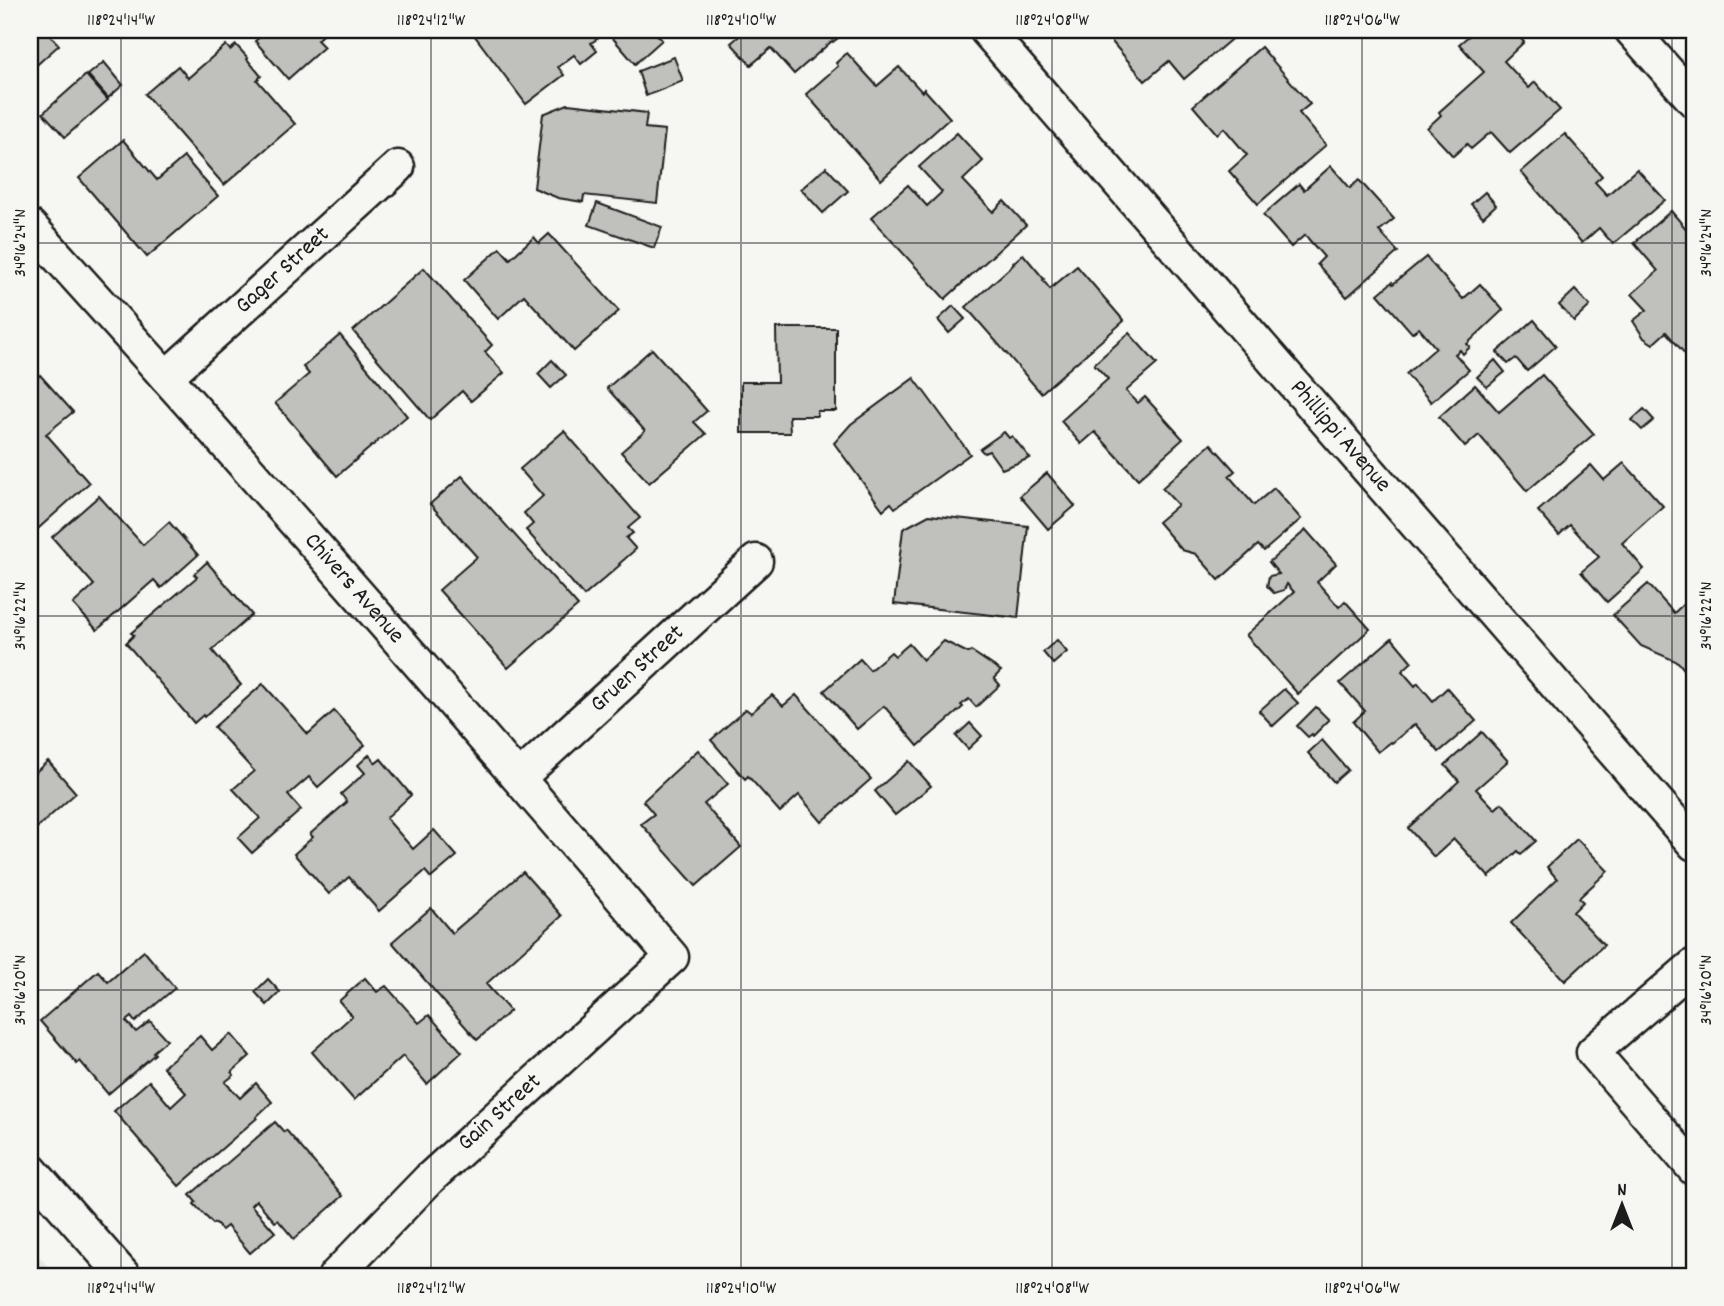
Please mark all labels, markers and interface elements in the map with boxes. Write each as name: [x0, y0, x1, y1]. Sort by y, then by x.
text: 118°24'14"W: [87, 9, 156, 34]
text: 118°24'12"W: [397, 9, 466, 34]
text: 118°24'10"W: [706, 9, 777, 34]
text: 118°24'08"W: [1015, 9, 1089, 34]
text: 118°24'06"W: [1324, 9, 1400, 34]
text: 34°16'24"N: [9, 209, 34, 277]
text: 34°16'24"N: [1695, 209, 1720, 277]
street label: Gager Street: [228, 219, 338, 323]
street label: Phillippi Avenue: [1281, 373, 1398, 501]
street label: Chivers Avenue: [295, 526, 412, 652]
text: 34°16'22"N: [9, 582, 34, 650]
text: 34°16'22"N: [1695, 582, 1720, 650]
street label: Gruen Street: [583, 617, 692, 721]
text: 34°16'20"N: [9, 955, 34, 1025]
text: 34°16'20"N: [1695, 955, 1720, 1025]
street label: Gain Street: [450, 1066, 550, 1160]
north arrow: [1588, 1170, 1658, 1240]
text: N: [1617, 1178, 1627, 1205]
text: 118°24'14"W: [87, 1277, 156, 1302]
text: 118°24'12"W: [397, 1277, 466, 1302]
text: 118°24'10"W: [706, 1277, 777, 1302]
text: 118°24'08"W: [1015, 1277, 1089, 1302]
text: 118°24'06"W: [1324, 1277, 1400, 1302]

